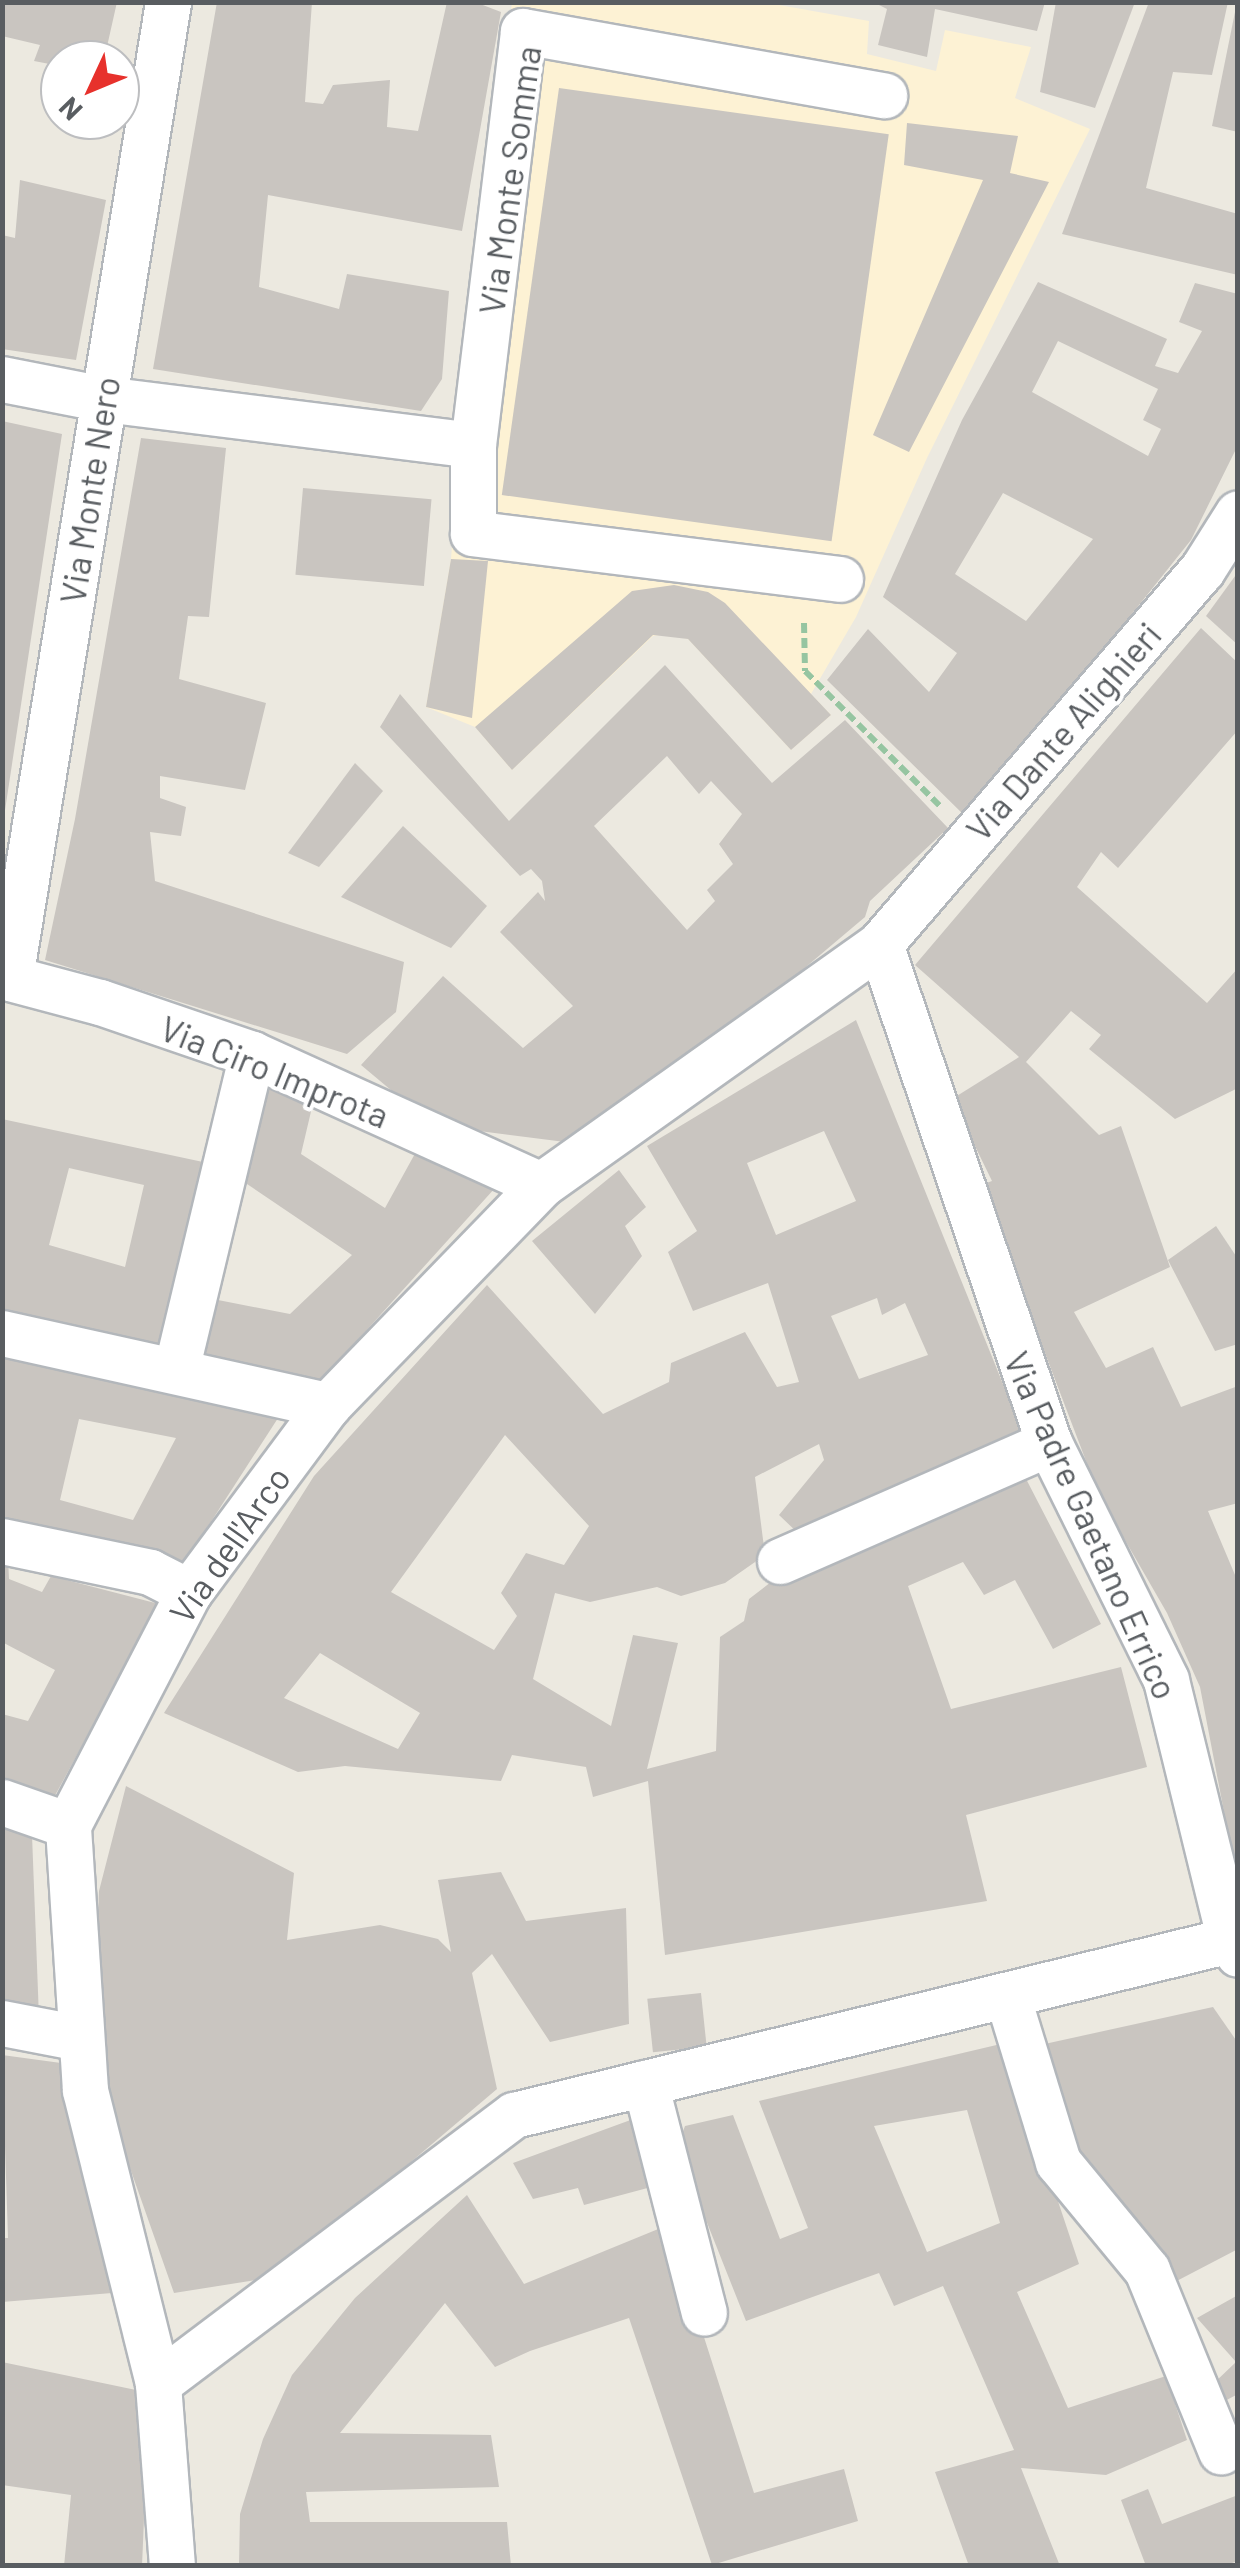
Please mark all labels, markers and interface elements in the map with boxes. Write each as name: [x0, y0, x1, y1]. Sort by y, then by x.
north arrow: [40, 40, 140, 140]
street label: Via Monte Somma: [469, 43, 549, 317]
text: N: [51, 91, 89, 128]
street label: Via Monte Nero: [50, 374, 128, 606]
street label: Via Dante Alighieri: [957, 613, 1169, 849]
street label: Via Ciro Improta: [155, 1006, 395, 1136]
street label: Via Padre Gaetano Errico: [996, 1345, 1188, 1705]
street label: Via dell'Arco: [160, 1457, 298, 1631]

